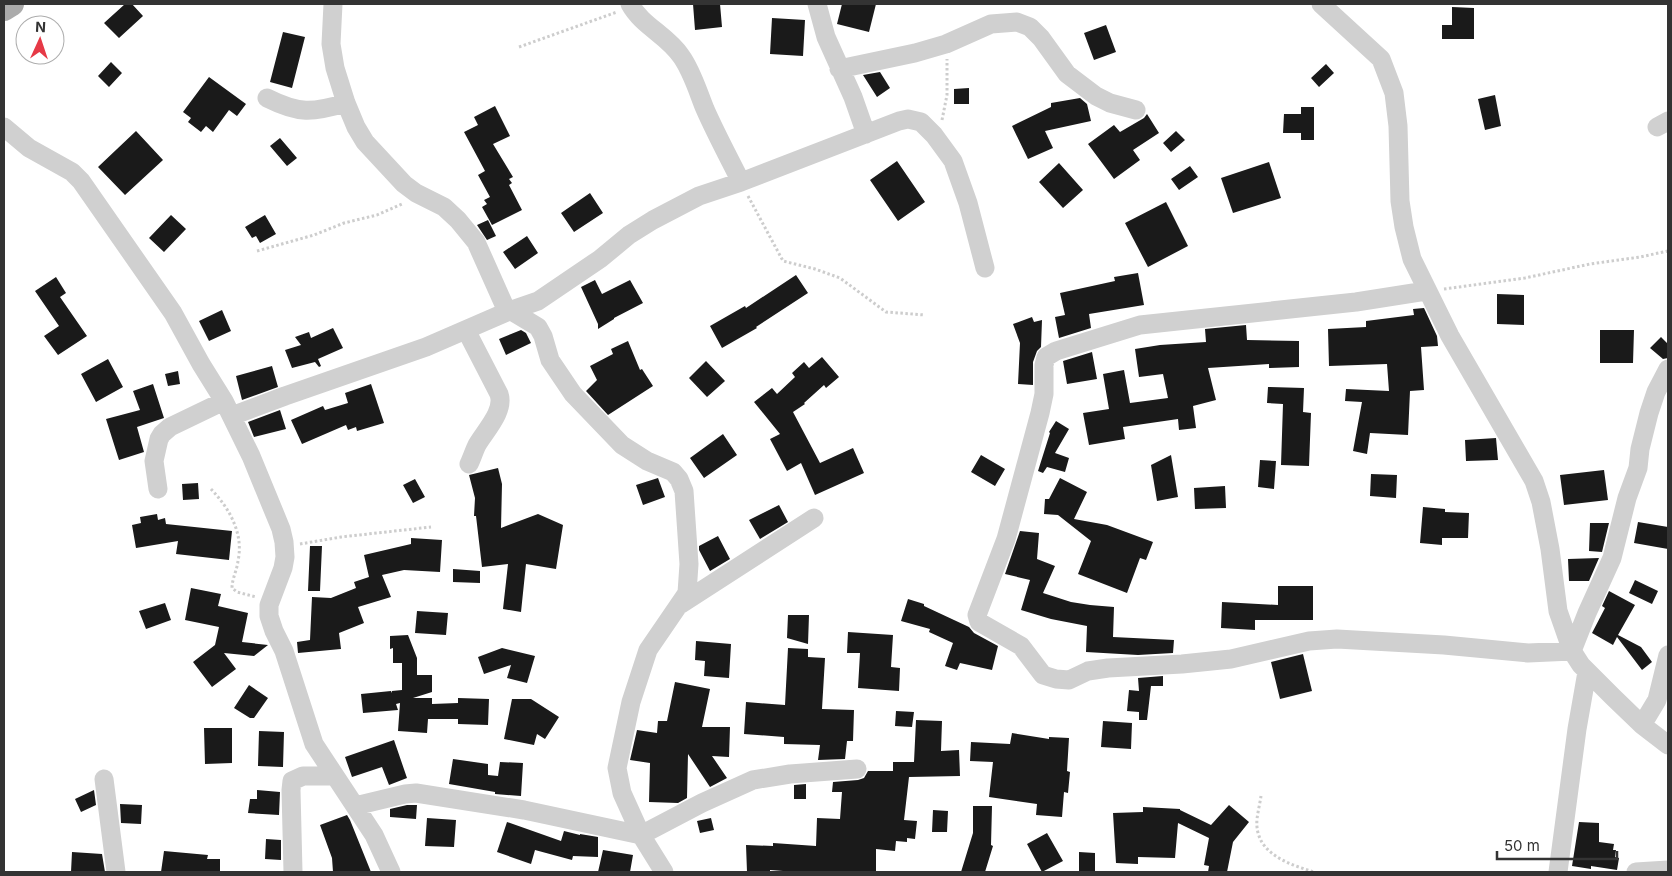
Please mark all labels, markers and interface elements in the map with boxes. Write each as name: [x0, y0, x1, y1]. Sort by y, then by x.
north arrow: [15, 15, 65, 65]
text: N: [35, 18, 46, 35]
scale bar: [1497, 828, 1617, 860]
text: 50 m: [1504, 836, 1540, 855]

